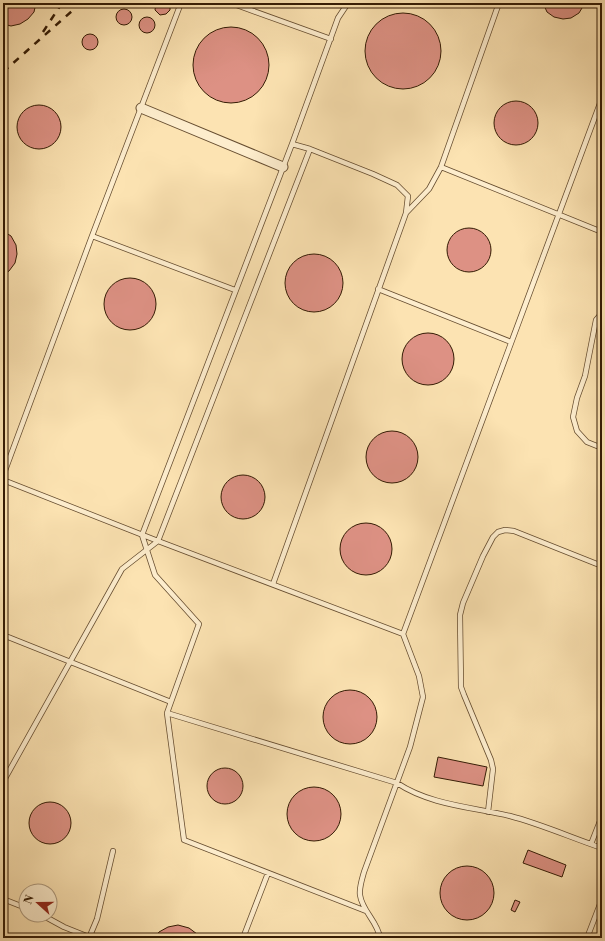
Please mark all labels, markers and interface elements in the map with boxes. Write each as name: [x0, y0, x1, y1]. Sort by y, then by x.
north arrow: [18, 883, 58, 923]
text: N: [22, 893, 38, 906]

